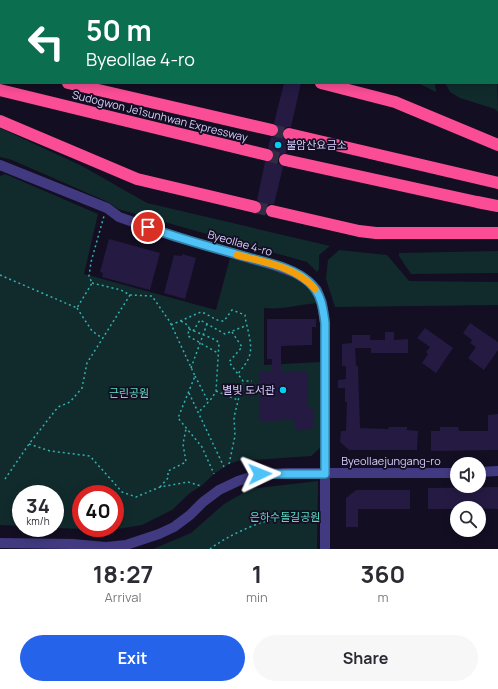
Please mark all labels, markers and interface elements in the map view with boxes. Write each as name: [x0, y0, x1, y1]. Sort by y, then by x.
text: 50 m: [86, 11, 152, 49]
icon: left: [20, 16, 72, 68]
text: Byeollae 4-ro: [86, 47, 195, 71]
street label: Sudogwon Je1sunhwan Expressway: [71, 86, 250, 145]
place label: 불암산요금소: [286, 137, 347, 152]
marker: 불암산요금소: [273, 140, 283, 150]
pin: [131, 210, 165, 244]
icon: arrive: [137, 216, 159, 238]
street label: Byeollae 4-ro: [206, 226, 275, 259]
place label: 별빛 도서관: [222, 382, 275, 397]
park label: 근린공원: [109, 385, 149, 400]
marker: 별빛 도서관: [278, 385, 288, 395]
position arrow: [239, 453, 281, 495]
street label: Byeollaejungang-ro: [341, 453, 441, 468]
map controls: [450, 457, 486, 537]
button: sound: [450, 457, 486, 493]
speed limit sign: 40: [72, 485, 124, 537]
text: 34: [26, 492, 50, 519]
button: search: [450, 501, 486, 537]
park label: 은하수돌길공원: [250, 509, 320, 524]
text: km/h: [26, 514, 50, 528]
text: 18:27: [93, 557, 153, 590]
text: 1: [252, 557, 262, 590]
text: 360: [361, 557, 405, 590]
text: Arrival: [104, 588, 142, 606]
text: min: [246, 588, 268, 606]
text: m: [377, 588, 388, 606]
button: Exit: [20, 635, 245, 681]
button: Share: [253, 635, 478, 681]

